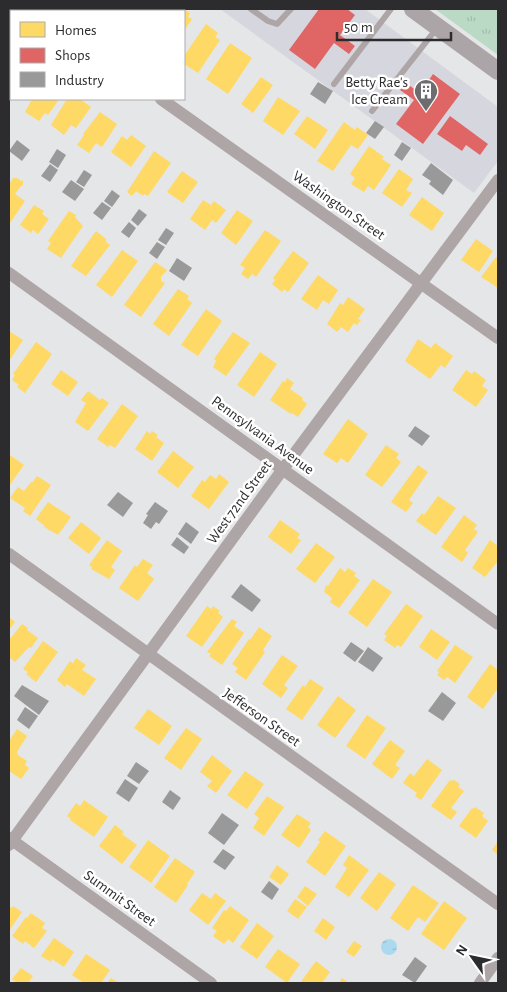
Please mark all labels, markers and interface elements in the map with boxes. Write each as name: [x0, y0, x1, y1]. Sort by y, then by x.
legend: [10, 10, 185, 100]
scale bar: [337, 10, 451, 42]
text: 50 m: [344, 20, 373, 35]
text: Homes: [55, 23, 97, 38]
text: Shops: [55, 48, 90, 63]
text: Industry: [55, 73, 104, 88]
place label: Betty Rae's Ice Cream: [345, 75, 408, 107]
building icon: Betty Rae's Ice Cream: [413, 78, 439, 112]
street label: Washington Street: [290, 168, 388, 243]
street label: Pennsylvania Avenue: [209, 393, 317, 478]
street label: West 72nd Street: [204, 458, 275, 547]
street label: Jefferson Street: [220, 685, 303, 750]
street label: Summit Street: [81, 867, 159, 929]
north arrow: [447, 932, 497, 982]
text: N: [453, 943, 470, 958]

